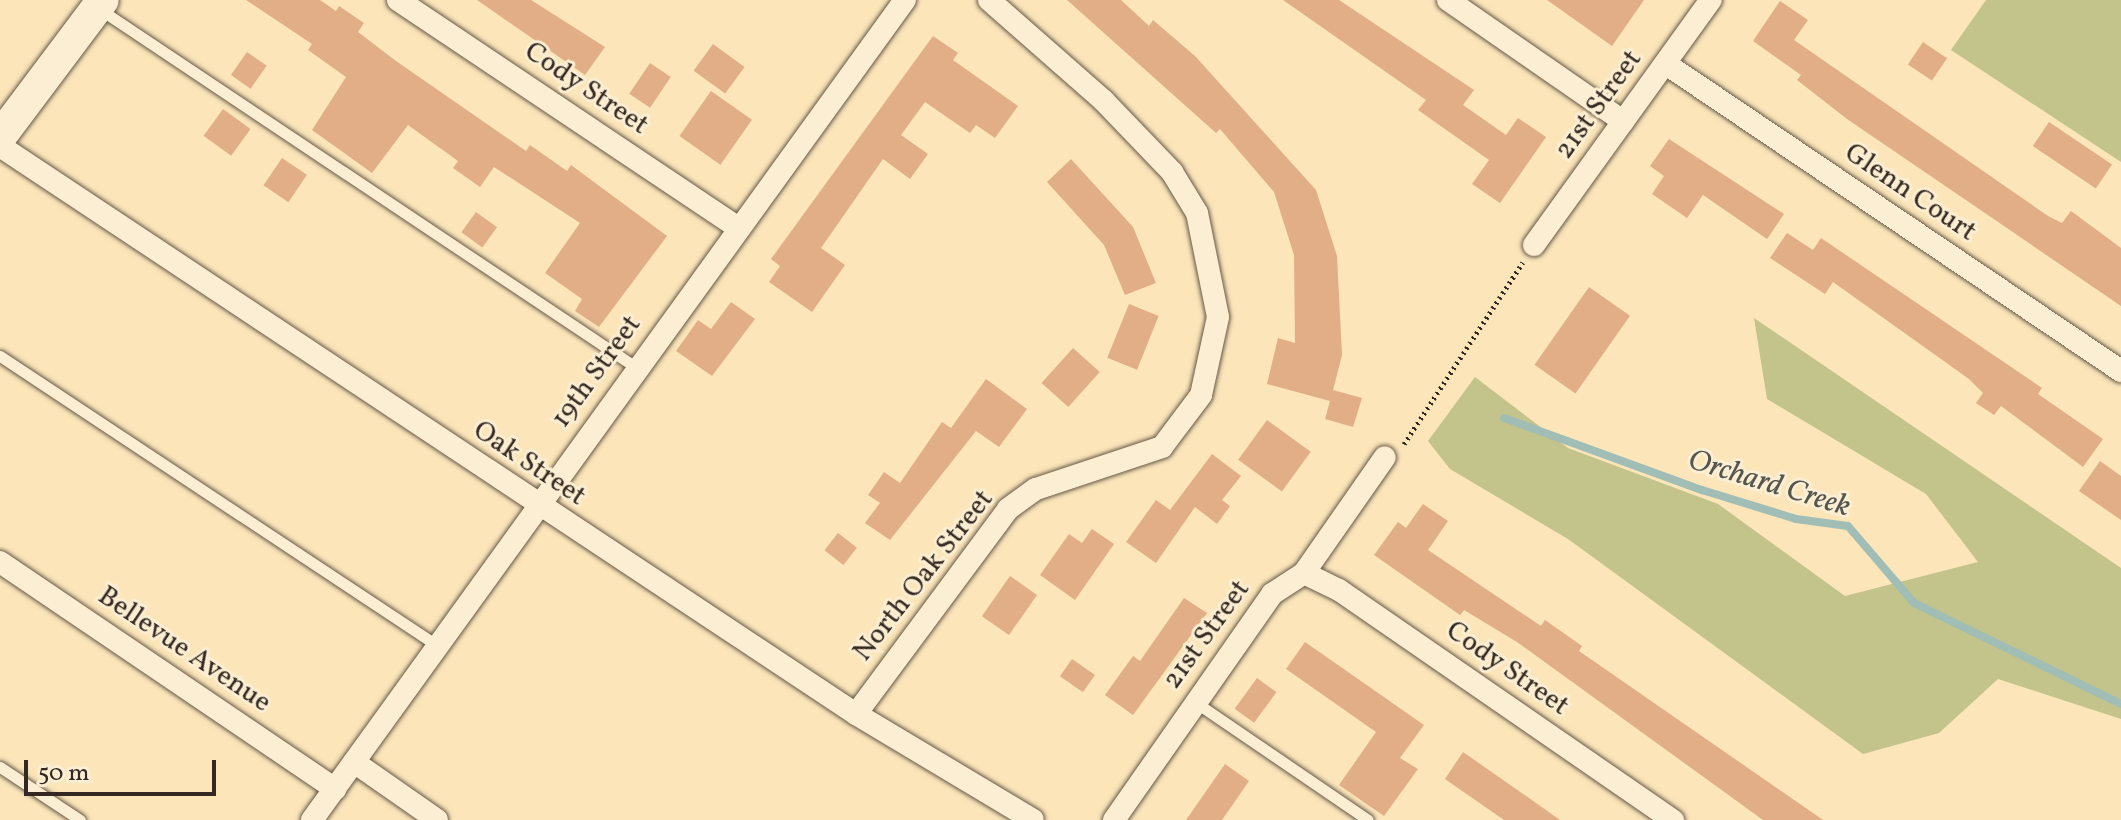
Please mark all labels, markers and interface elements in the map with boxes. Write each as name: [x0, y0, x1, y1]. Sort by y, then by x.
street label: Cody Street: [517, 35, 655, 143]
street label: 21st Street: [1548, 44, 1650, 166]
street label: Glenn Court: [1838, 137, 1982, 249]
street label: 19th Street: [545, 309, 649, 435]
street label: Oak Street: [466, 414, 592, 514]
water label: Orchard Creek: [1684, 442, 1854, 526]
street label: North Oak Street: [847, 484, 1001, 668]
street label: 21st Street: [1156, 574, 1258, 696]
street label: Bellevue Avenue: [91, 580, 277, 720]
street label: Cody Street: [1439, 614, 1575, 724]
scale bar: [28, 744, 220, 794]
text: 50 m: [38, 757, 90, 791]

